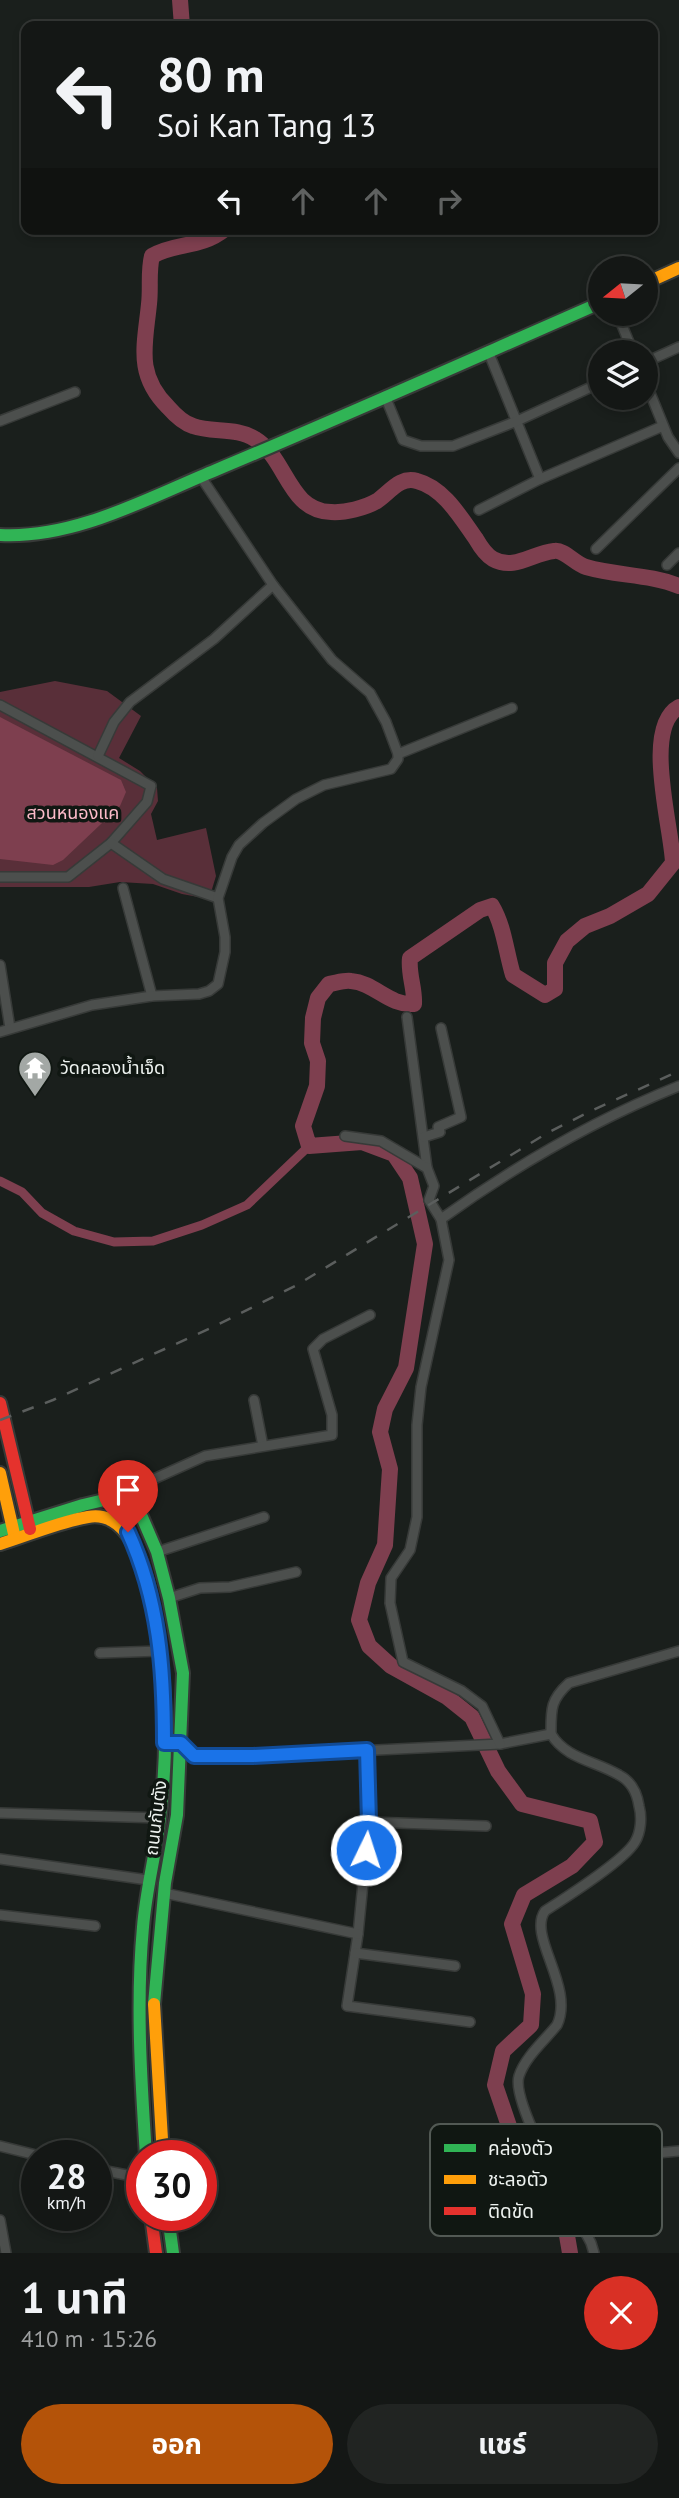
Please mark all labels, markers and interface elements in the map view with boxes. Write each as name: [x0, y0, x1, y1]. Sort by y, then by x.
text: 80 m: [157, 42, 264, 106]
icon: left: [42, 49, 133, 140]
text: Soi Kan Tang 13: [157, 104, 376, 146]
icon: left: [211, 182, 249, 220]
icon: ahead: [284, 182, 322, 220]
icon: ahead: [357, 182, 395, 220]
icon: right: [430, 182, 468, 220]
north arrow: [588, 256, 658, 326]
map controls: [588, 256, 658, 410]
button: layers: [588, 340, 658, 410]
park label: สวนหนองแค: [27, 801, 119, 824]
temple icon: วัดคลองน้ำเจ็ด: [16, 1049, 54, 1098]
place label: วัดคลองน้ำเจ็ด: [60, 1055, 165, 1079]
pin: [98, 1460, 158, 1532]
icon: arrive: [109, 1471, 147, 1509]
street label: ถนนกันตัง: [139, 1779, 172, 1857]
position arrow: [329, 1813, 403, 1887]
legend: [430, 2124, 662, 2236]
text: คล่องตัว: [488, 2136, 553, 2160]
speed limit sign: 30: [126, 2140, 217, 2231]
text: 28: [47, 2153, 86, 2199]
text: ชะลอตัว: [488, 2167, 548, 2191]
text: km/h: [47, 2191, 86, 2214]
text: ติดขัด: [488, 2199, 534, 2223]
text: 1 นาที: [21, 2270, 128, 2325]
button: close: [584, 2276, 658, 2350]
text: 410 m · 15:26: [21, 2324, 157, 2353]
button: ออก: [21, 2404, 333, 2484]
button: แชร์: [347, 2404, 658, 2484]

